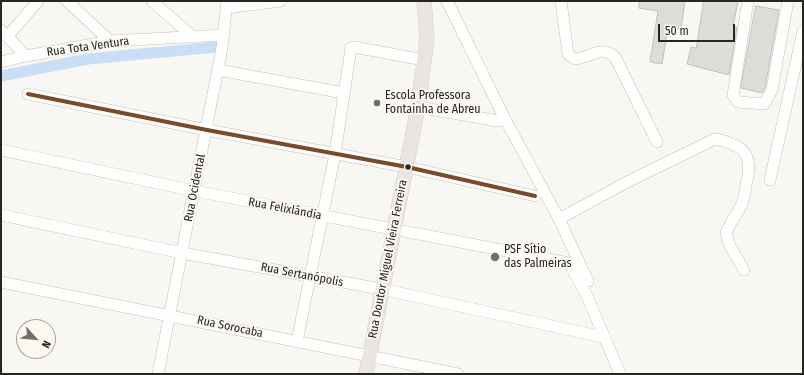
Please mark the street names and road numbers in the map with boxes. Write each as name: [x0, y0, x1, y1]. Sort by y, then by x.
street label: Rua Tota Ventura: [46, 34, 130, 60]
street label: Rua Ocidental: [181, 153, 209, 223]
street label: Rua Doutor Miguel Vieira Ferreira: [366, 178, 410, 340]
street label: Rua Felixlândia: [247, 195, 323, 223]
street label: Rua Sertanópolis: [259, 260, 345, 290]
street label: Rua Sorocaba: [196, 313, 264, 341]

